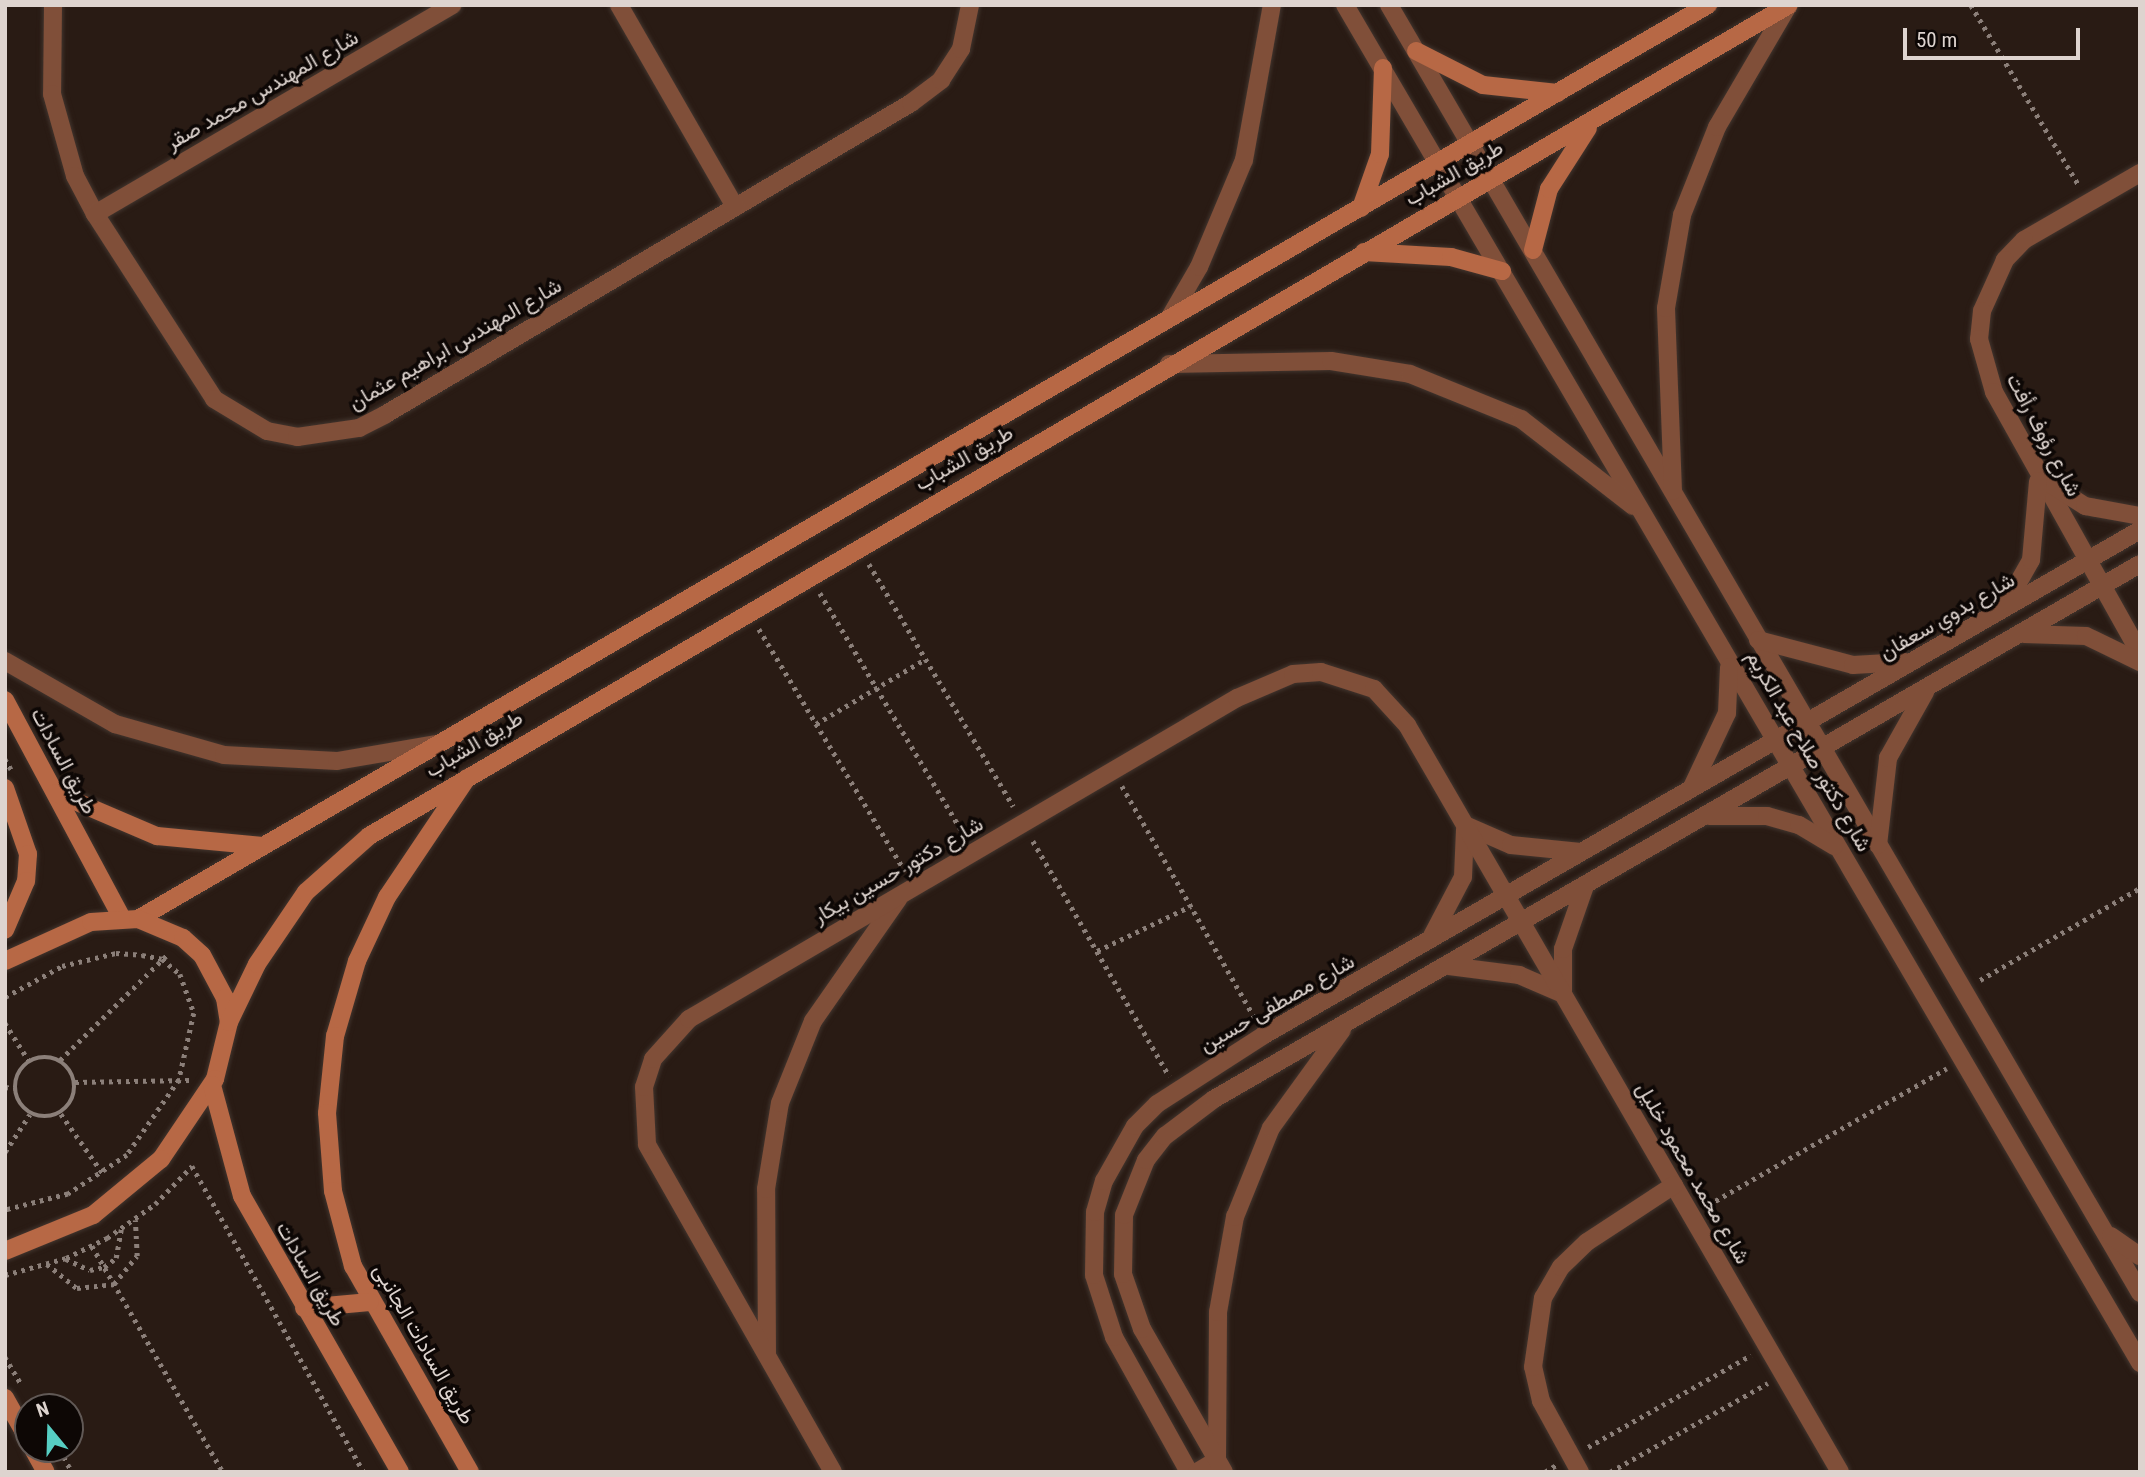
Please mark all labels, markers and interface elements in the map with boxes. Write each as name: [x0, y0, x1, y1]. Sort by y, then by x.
scale bar: [1907, 14, 2084, 58]
street label: شارع المهندس محمد صقر: [161, 25, 363, 155]
text: 50 m: [1916, 28, 1957, 52]
street label: طريق الشباب: [1400, 135, 1508, 211]
street label: شارع المهندس ابراهيم عثمان: [344, 273, 566, 415]
street label: شارع رؤوف رأفت: [2001, 369, 2087, 501]
street label: طريق الشباب: [910, 420, 1018, 496]
street label: شارع بدوي سعفان: [1875, 567, 2019, 665]
street label: شارع دكتور صلاح عبد الكريم: [1741, 646, 1877, 856]
street label: طريق السادات: [25, 704, 103, 818]
street label: طريق الشباب: [421, 705, 527, 783]
street label: شارع دكتور حسين بيكار: [808, 811, 988, 929]
street label: شارع مصطفى حسين: [1195, 948, 1359, 1058]
street label: شارع محمد محمود خليل: [1631, 1078, 1755, 1268]
street label: طريق السادات: [271, 1217, 351, 1331]
street label: طريق السادات الجانبى: [368, 1259, 480, 1429]
north arrow: [14, 1393, 84, 1463]
text: N: [33, 1397, 52, 1422]

